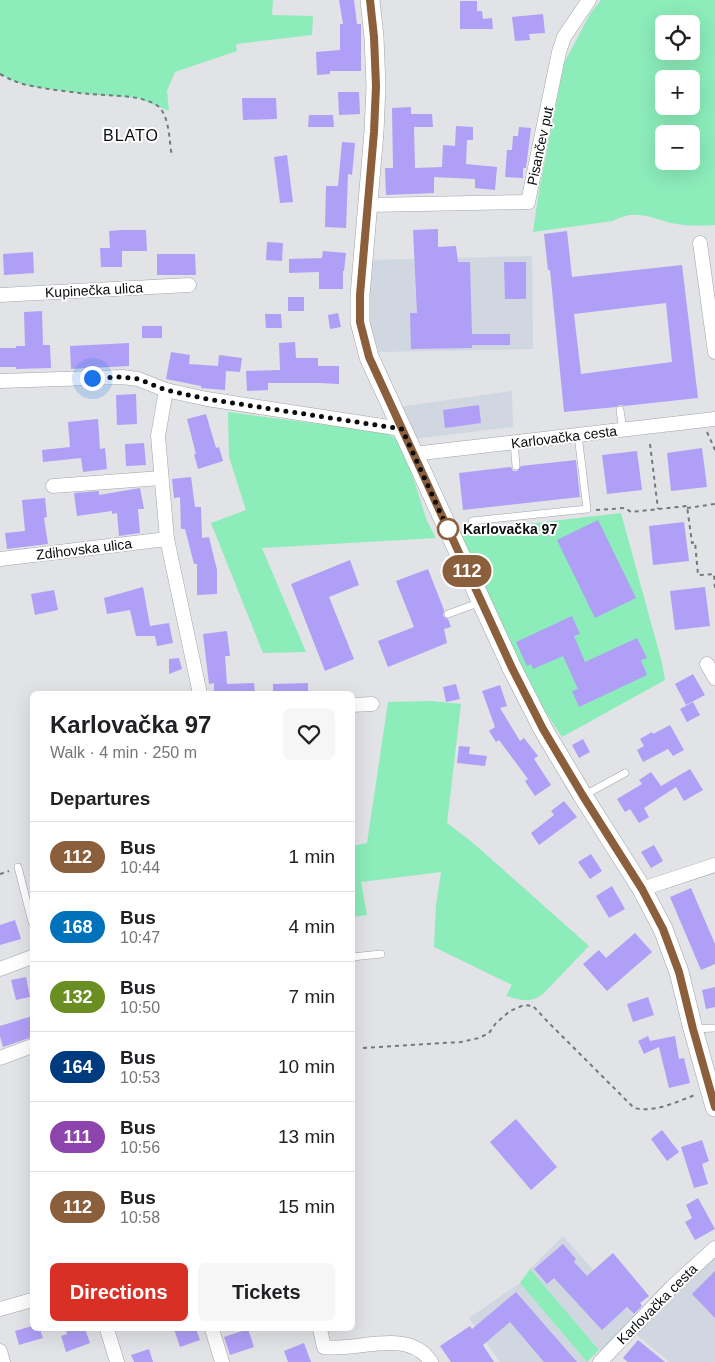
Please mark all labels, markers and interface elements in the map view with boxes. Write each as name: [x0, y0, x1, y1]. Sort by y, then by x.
map controls: [655, 15, 700, 170]
button: locate: [655, 15, 700, 60]
button: +: [655, 70, 700, 115]
street label: Pisančev put: [524, 105, 556, 187]
button: −: [655, 125, 700, 170]
district label: BLATO: [103, 127, 159, 144]
street label: Kupinečka ulica: [45, 279, 144, 301]
your location: [80, 366, 105, 391]
street label: Karlovačka cesta: [510, 423, 618, 451]
marker: Karlovačka 97: [437, 518, 459, 540]
place label: Karlovačka 97: [463, 521, 557, 537]
street label: Zdihovska ulica: [35, 535, 133, 563]
line badge: 112: [438, 555, 496, 587]
text: 112: [452, 561, 482, 581]
button: heart: [283, 708, 335, 760]
text: Karlovačka 97: [50, 711, 211, 738]
text: Walk · 4 min · 250 m: [50, 744, 197, 761]
text: Departures: [50, 788, 150, 809]
text: Bus: [120, 837, 156, 858]
text: 1 min: [289, 846, 335, 867]
text: 112: [63, 847, 92, 867]
text: 10:44: [120, 859, 160, 876]
text: Bus: [120, 907, 156, 928]
text: 4 min: [289, 916, 335, 937]
text: 168: [62, 917, 93, 937]
text: 10:47: [120, 929, 160, 946]
text: Bus: [120, 977, 156, 998]
text: 7 min: [289, 986, 335, 1007]
text: 132: [62, 987, 93, 1007]
text: 10:50: [120, 999, 160, 1016]
text: Bus: [120, 1047, 156, 1068]
text: 10 min: [278, 1056, 335, 1077]
text: 164: [62, 1057, 93, 1077]
text: 10:53: [120, 1069, 160, 1086]
text: Bus: [120, 1117, 156, 1138]
text: 13 min: [278, 1126, 335, 1147]
text: 111: [63, 1127, 92, 1147]
text: 10:56: [120, 1139, 160, 1156]
text: Bus: [120, 1187, 156, 1208]
text: 15 min: [278, 1196, 335, 1217]
text: 112: [63, 1197, 92, 1217]
text: 10:58: [120, 1209, 160, 1226]
street label: Karlovačka cesta: [614, 1261, 700, 1347]
button: Directions: [50, 1263, 188, 1321]
button: Tickets: [198, 1263, 335, 1321]

